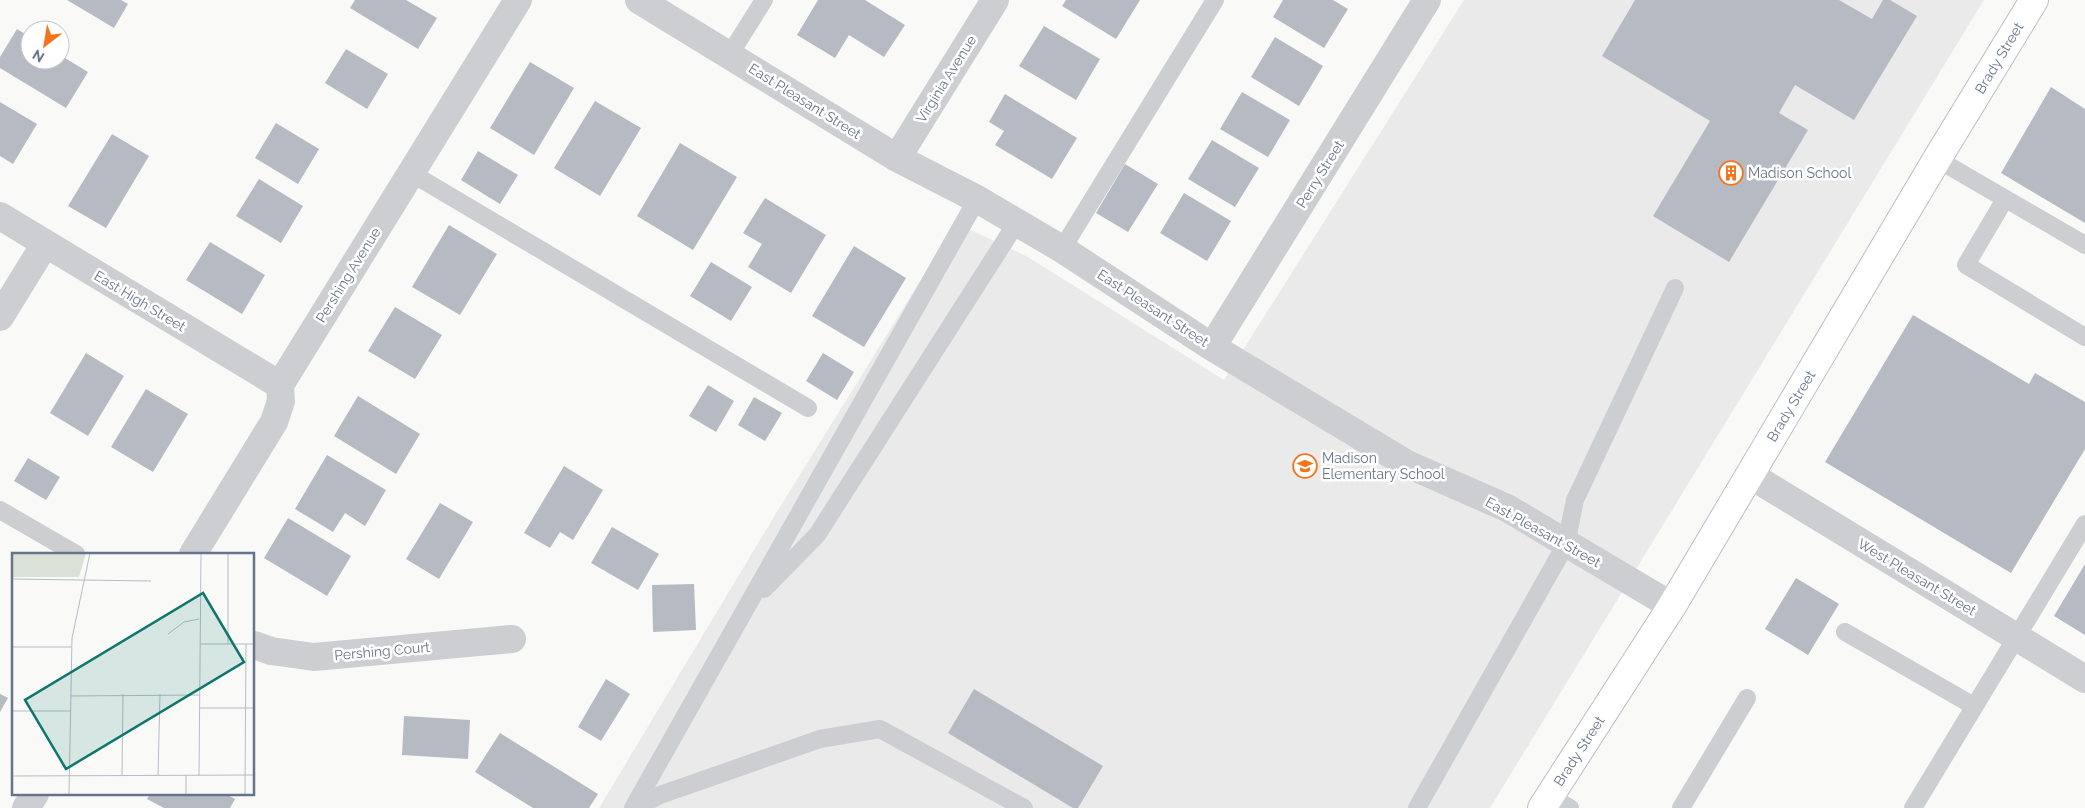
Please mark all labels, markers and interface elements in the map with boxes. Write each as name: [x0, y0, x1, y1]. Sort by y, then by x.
street label: Brady Street: [1972, 19, 2027, 96]
north arrow: [20, 20, 70, 70]
street label: Virginia Avenue: [913, 32, 979, 126]
text: N: [30, 47, 47, 66]
street label: East Pleasant Street: [746, 60, 864, 142]
street label: Perry Street: [1293, 137, 1347, 211]
building icon: Madison School: [1718, 160, 1744, 186]
place label: Madison School: [1748, 165, 1851, 181]
street label: Pershing Avenue: [312, 225, 384, 325]
street label: East Pleasant Street: [1095, 266, 1212, 350]
street label: East High Street: [91, 267, 189, 335]
street label: Brady Street: [1764, 367, 1819, 444]
place label: Madison Elementary School: [1322, 450, 1445, 482]
school or university icon: Madison Elementary School: [1292, 453, 1318, 479]
street label: East Pleasant Street: [1483, 494, 1604, 570]
street label: West Pleasant Street: [1855, 535, 1979, 619]
inset map: [12, 553, 255, 796]
street label: Pershing Court: [334, 639, 431, 663]
street label: Brady Street: [1550, 713, 1608, 789]

